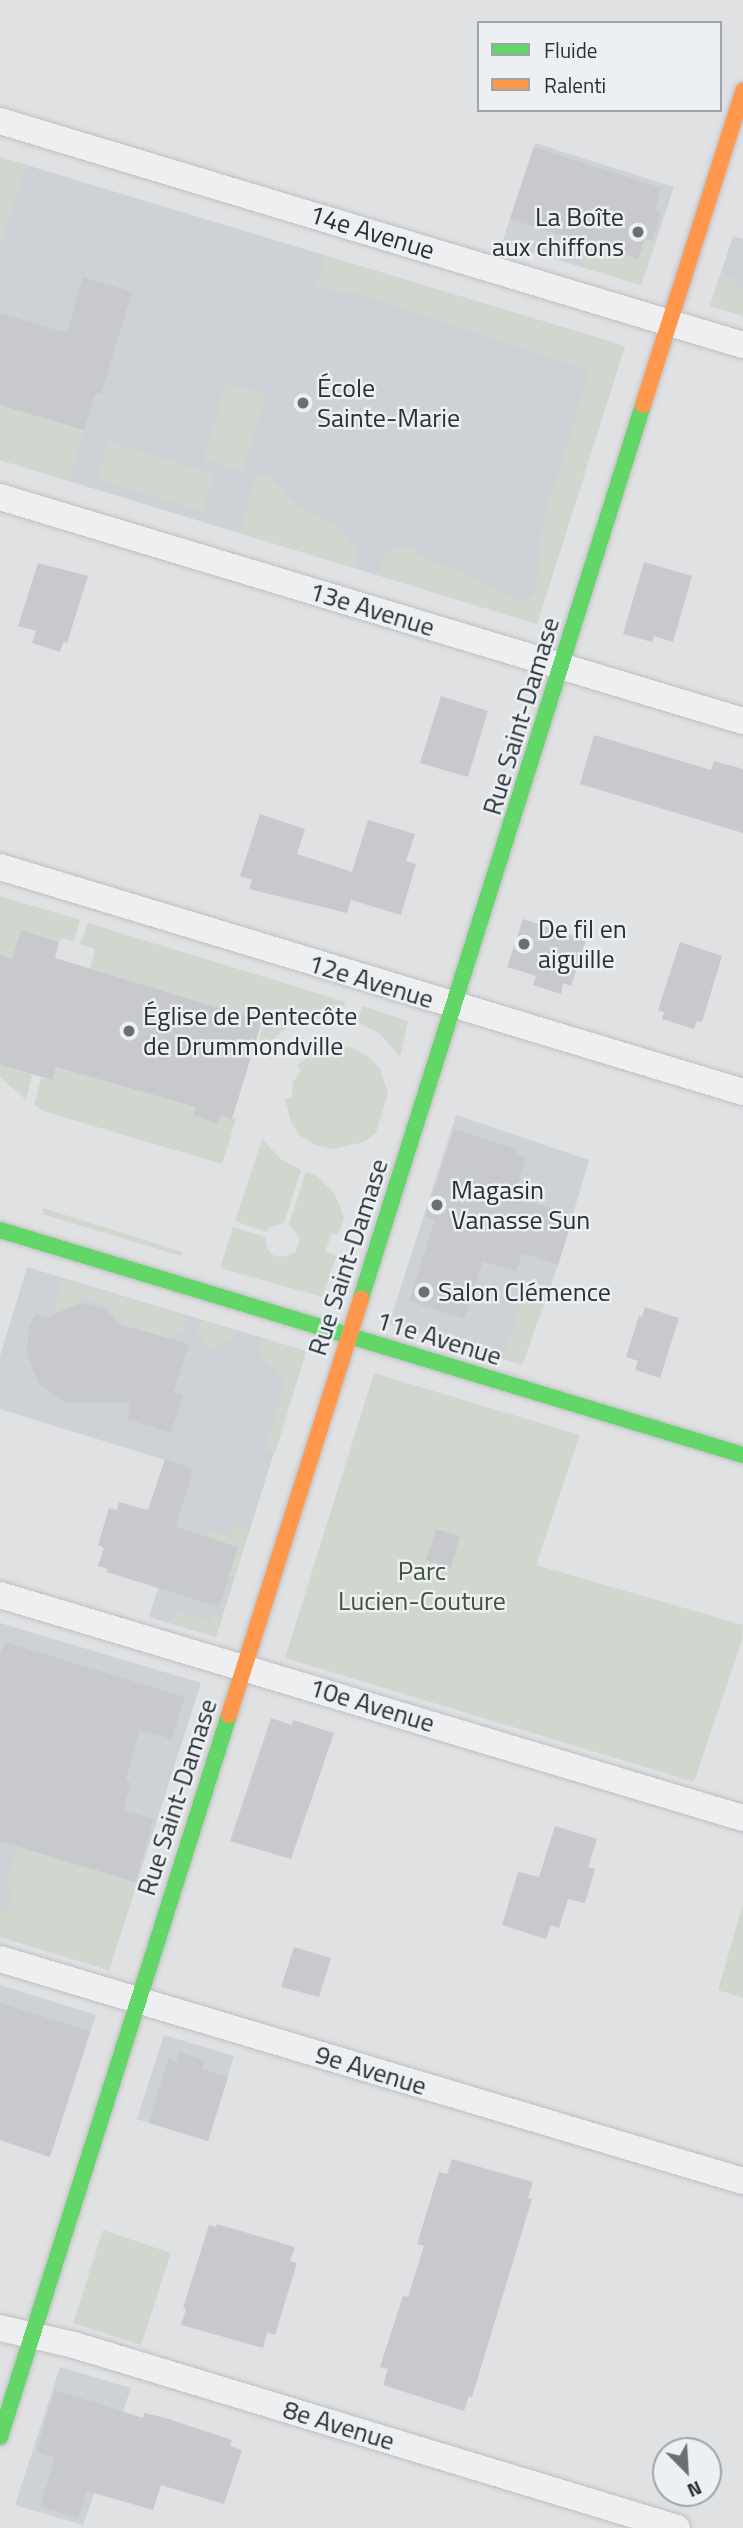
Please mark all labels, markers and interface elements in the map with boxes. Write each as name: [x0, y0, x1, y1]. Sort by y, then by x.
legend: [477, 21, 722, 112]
text: Fluide: [544, 34, 597, 66]
text: Ralenti: [544, 69, 606, 101]
street label: 14e Avenue: [306, 198, 438, 266]
place label: La Boîte aux chiffons: [492, 201, 624, 262]
marker: La Boîte aux chiffons: [630, 224, 646, 240]
place label: École Sainte-Marie: [317, 372, 460, 434]
marker: École Sainte-Marie: [295, 395, 311, 411]
street label: 13e Avenue: [306, 575, 438, 643]
street label: Rue Saint-Damase: [476, 613, 566, 819]
place label: De fil en aiguille: [538, 913, 627, 974]
marker: De fil en aiguille: [516, 936, 532, 952]
street label: 12e Avenue: [305, 947, 437, 1015]
place label: Église de Pentecôte de Drummondville: [143, 1000, 357, 1062]
marker: Église de Pentecôte de Drummondville: [121, 1023, 137, 1039]
street label: Rue Saint-Damase: [301, 1155, 395, 1359]
place label: Magasin Vanasse Sun: [451, 1174, 590, 1236]
marker: Magasin Vanasse Sun: [429, 1197, 445, 1213]
place label: Salon Clémence: [438, 1276, 611, 1308]
marker: Salon Clémence: [416, 1284, 432, 1300]
street label: 11e Avenue: [373, 1304, 505, 1372]
park label: Parc Lucien-Couture: [338, 1555, 506, 1616]
street label: 10e Avenue: [306, 1671, 438, 1739]
street label: Rue Saint-Damase: [130, 1695, 224, 1899]
street label: 9e Avenue: [312, 2038, 430, 2102]
street label: 8e Avenue: [280, 2393, 398, 2457]
north arrow: [652, 2437, 722, 2507]
text: N: [683, 2474, 707, 2506]

